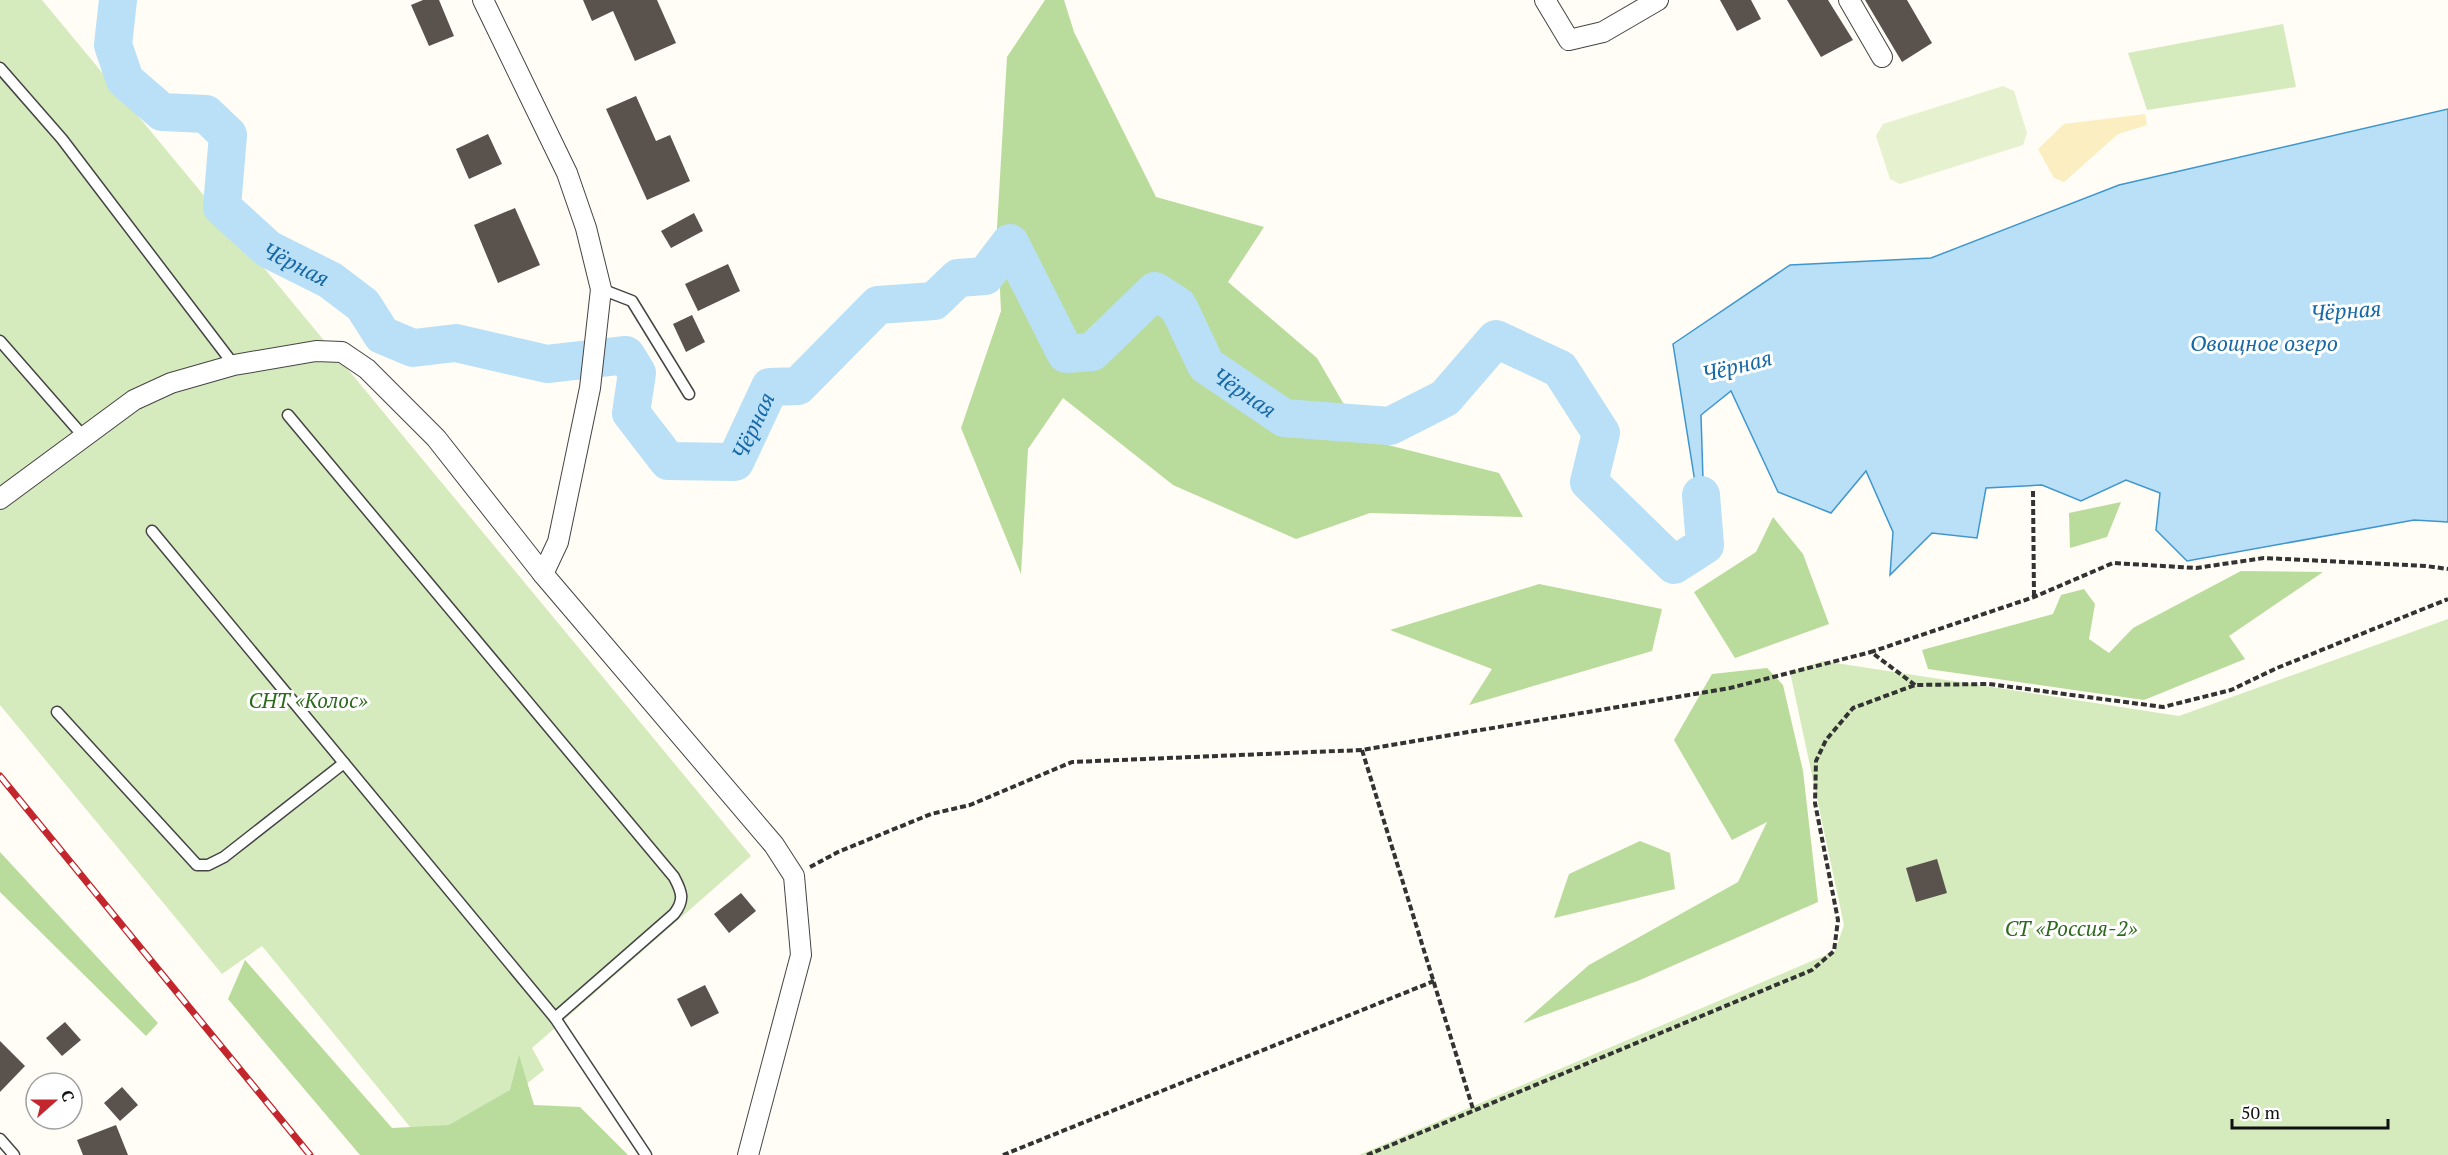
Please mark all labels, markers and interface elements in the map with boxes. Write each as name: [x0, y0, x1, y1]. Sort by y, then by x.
water label: Чёрная: [258, 234, 335, 292]
water label: Чёрная: [2310, 293, 2382, 327]
water label: Овощное озеро: [2190, 328, 2338, 357]
water label: Чёрная: [1699, 342, 1775, 388]
water label: Чёрная: [1208, 360, 1282, 423]
water label: Чёрная: [724, 387, 780, 463]
park label: СНТ «Колос»: [248, 686, 368, 714]
park label: СТ «Россия-2»: [2005, 914, 2138, 942]
north arrow: [24, 1071, 84, 1131]
text: С: [56, 1087, 80, 1104]
scale bar: [2232, 1092, 2388, 1130]
text: 50 m: [2241, 1100, 2281, 1124]

